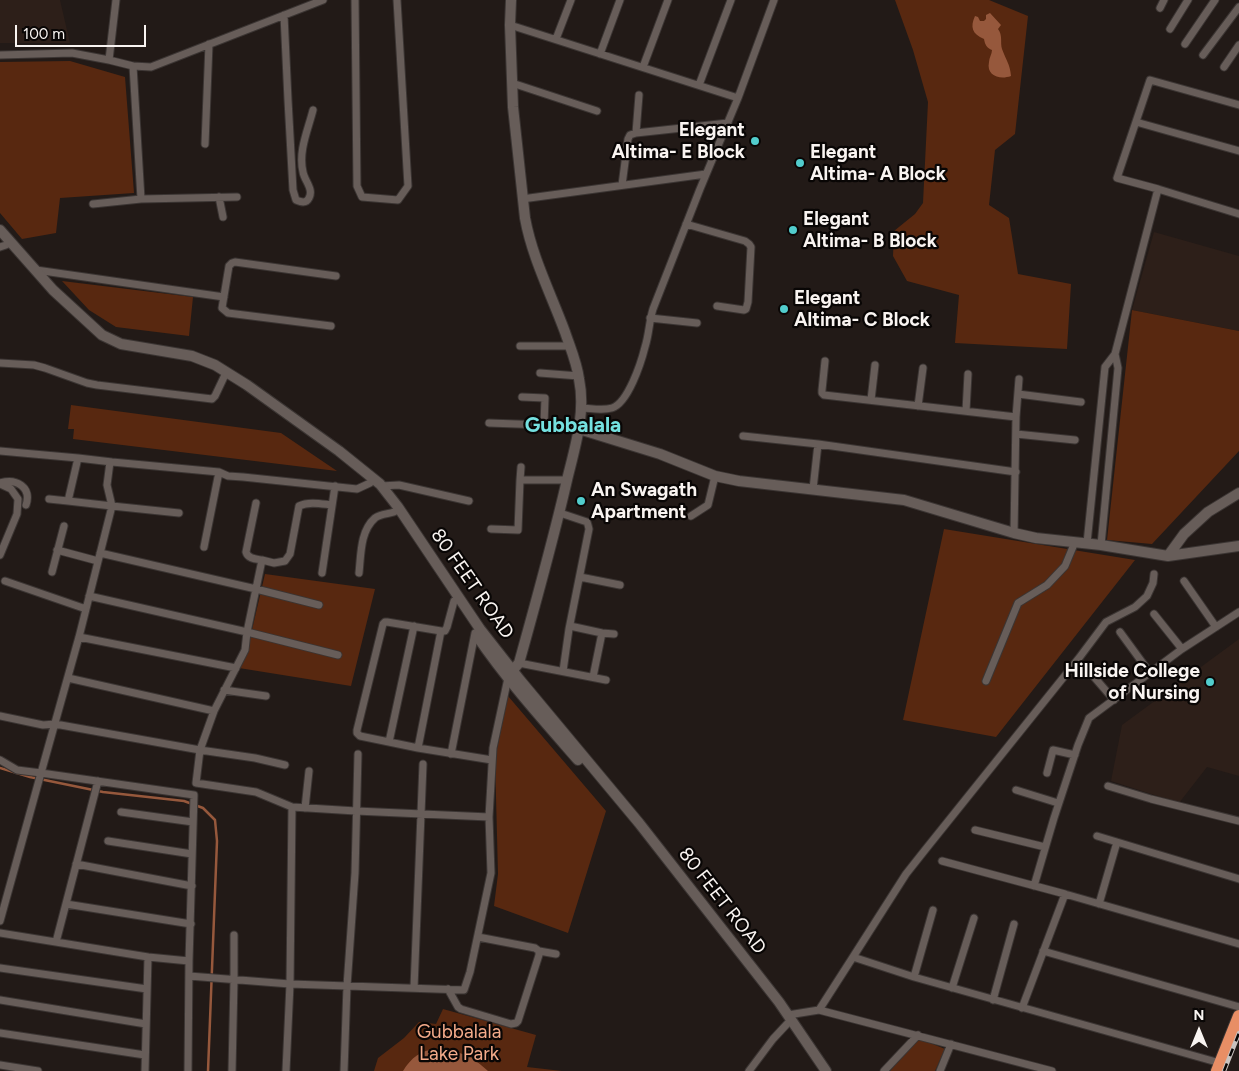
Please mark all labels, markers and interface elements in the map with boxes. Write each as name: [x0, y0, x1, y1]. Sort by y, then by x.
scale bar: [18, 15, 149, 47]
text: 100 m: [23, 25, 65, 43]
place label: Elegant Altima- E Block: [612, 119, 745, 163]
marker: Elegant Altima- E Block: [749, 135, 761, 147]
place label: Elegant Altima- A Block: [810, 141, 946, 185]
marker: Elegant Altima- A Block: [794, 157, 806, 169]
place label: Elegant Altima- B Block: [803, 208, 937, 252]
marker: Elegant Altima- B Block: [787, 224, 799, 236]
place label: Elegant Altima- C Block: [794, 287, 930, 331]
marker: Elegant Altima- C Block: [778, 303, 790, 315]
district label: Gubbalala: [525, 413, 621, 439]
place label: An Swagath Apartment: [591, 479, 697, 523]
marker: An Swagath Apartment: [575, 495, 587, 507]
street label: 80 FEET ROAD: [426, 525, 518, 643]
place label: Hillside College of Nursing: [1065, 660, 1200, 704]
marker: Hillside College of Nursing: [1204, 676, 1216, 688]
street label: 80 FEET ROAD: [673, 843, 771, 959]
north arrow: [1174, 1006, 1224, 1056]
text: N: [1194, 1007, 1204, 1024]
park label: Gubbalala Lake Park: [417, 1021, 501, 1065]

